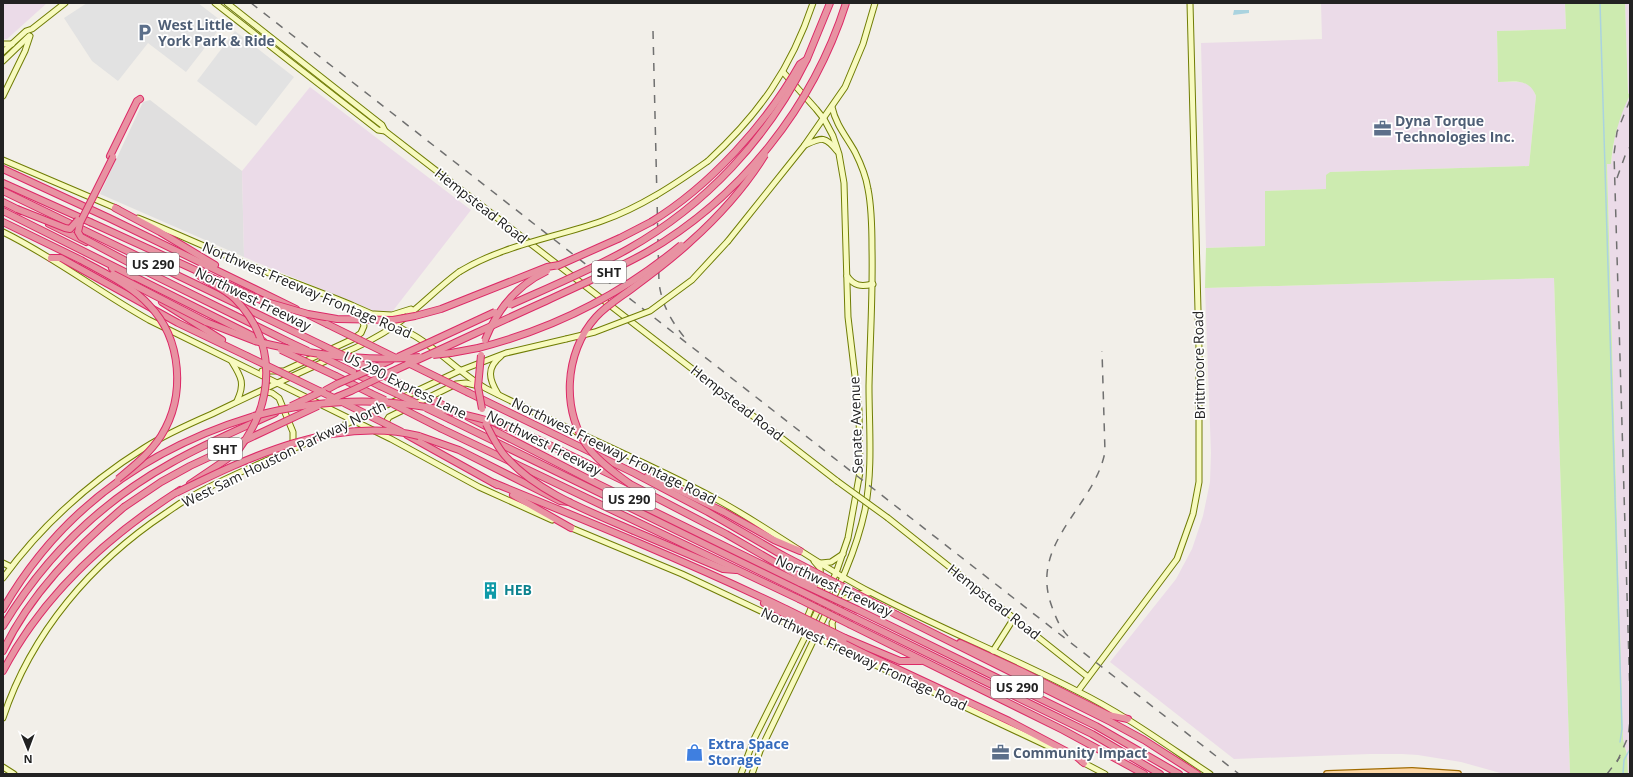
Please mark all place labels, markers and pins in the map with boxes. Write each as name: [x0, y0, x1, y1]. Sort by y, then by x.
place label: West Little York Park & Ride: [158, 15, 275, 50]
parking icon: West Little York Park & Ride: [135, 23, 155, 43]
place label: Dyna Torque Technologies Inc.: [1395, 111, 1515, 146]
office icon: Dyna Torque Technologies Inc.: [1372, 119, 1392, 139]
building icon: HEB: [481, 580, 501, 600]
place label: HEB: [504, 580, 532, 599]
place label: Extra Space Storage: [708, 734, 789, 769]
shop icon: Extra Space Storage: [685, 742, 705, 762]
office icon: Community Impact: [990, 743, 1010, 763]
place label: Community Impact: [1013, 743, 1147, 762]

